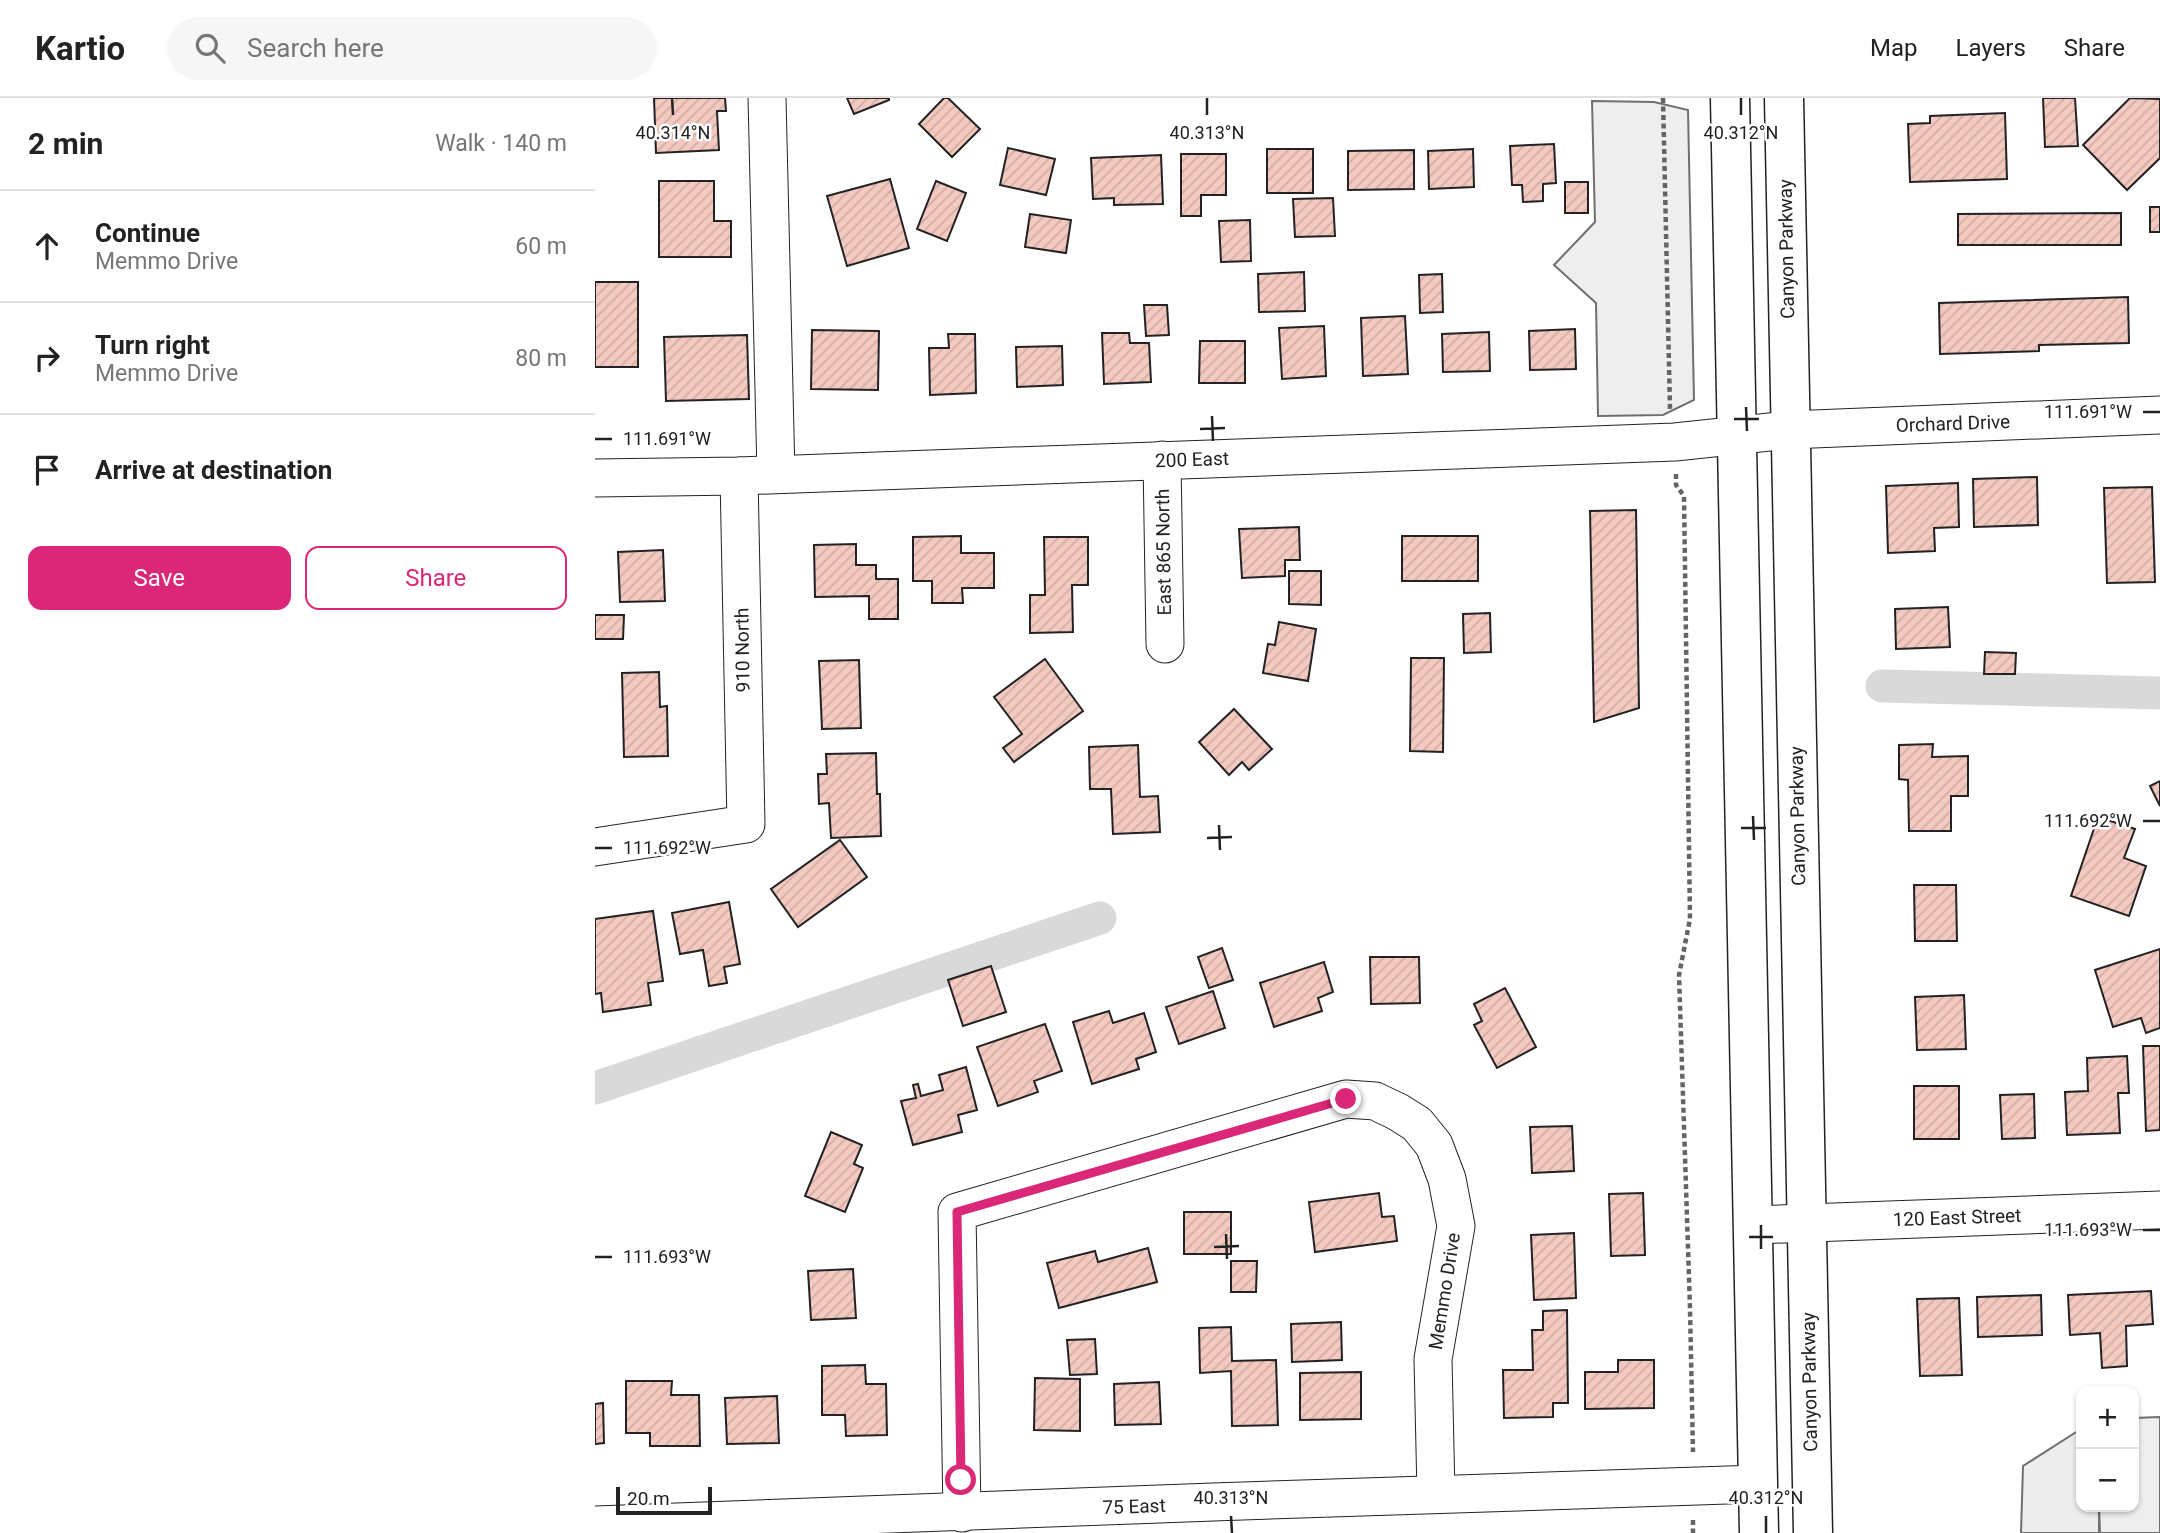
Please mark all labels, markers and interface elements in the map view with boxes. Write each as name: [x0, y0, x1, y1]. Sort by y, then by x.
search box: [167, 17, 657, 80]
text: Kartio: [35, 29, 125, 68]
icon: search: [191, 29, 229, 67]
text: Search here: [247, 33, 384, 63]
text: Map: [1870, 34, 1918, 62]
text: Layers: [1956, 34, 2026, 62]
text: Share: [2064, 34, 2125, 62]
text: 40.314°N: [636, 122, 710, 143]
text: 40.313°N: [1170, 122, 1244, 143]
text: 40.312°N: [1704, 122, 1778, 143]
text: 2 min: [28, 126, 103, 161]
text: Walk · 140 m: [435, 130, 567, 157]
street label: Canyon Parkway: [1774, 179, 1799, 319]
text: Continue: [95, 218, 200, 248]
icon: ahead: [28, 227, 66, 265]
text: 60 m: [515, 233, 567, 260]
text: Memmo Drive: [95, 248, 238, 275]
text: Turn right: [95, 330, 210, 360]
icon: right: [28, 339, 66, 377]
text: 80 m: [515, 345, 567, 372]
text: Memmo Drive: [95, 360, 238, 387]
text: 111.691°W: [2044, 401, 2132, 422]
street label: Orchard Drive: [1895, 410, 2011, 437]
text: 111.691°W: [623, 428, 711, 449]
street label: 200 East: [1155, 447, 1229, 472]
icon: arrive: [28, 451, 66, 489]
text: Arrive at destination: [95, 455, 332, 485]
street label: East 865 North: [1151, 489, 1176, 615]
button: Save: [28, 546, 291, 610]
button: Share: [305, 546, 567, 610]
street label: 910 North: [730, 607, 755, 693]
street label: Canyon Parkway: [1785, 746, 1810, 886]
text: 111.692°W: [2044, 810, 2132, 831]
text: 111.692°W: [623, 837, 711, 858]
route end: [1330, 1083, 1361, 1114]
street label: 120 East Street: [1892, 1204, 2022, 1231]
text: 111.693°W: [2044, 1219, 2132, 1240]
street label: Memmo Drive: [1424, 1231, 1465, 1351]
text: 111.693°W: [623, 1246, 711, 1267]
street label: Canyon Parkway: [1797, 1312, 1822, 1452]
map controls: [2076, 1386, 2139, 1512]
button: +: [2076, 1386, 2139, 1449]
button: −: [2076, 1449, 2139, 1512]
route start: [945, 1464, 976, 1495]
scale bar: [616, 1484, 712, 1516]
text: 20 m: [627, 1487, 670, 1510]
text: 40.313°N: [1194, 1487, 1268, 1508]
text: 40.312°N: [1729, 1487, 1803, 1508]
street label: 75 East: [1102, 1494, 1166, 1519]

